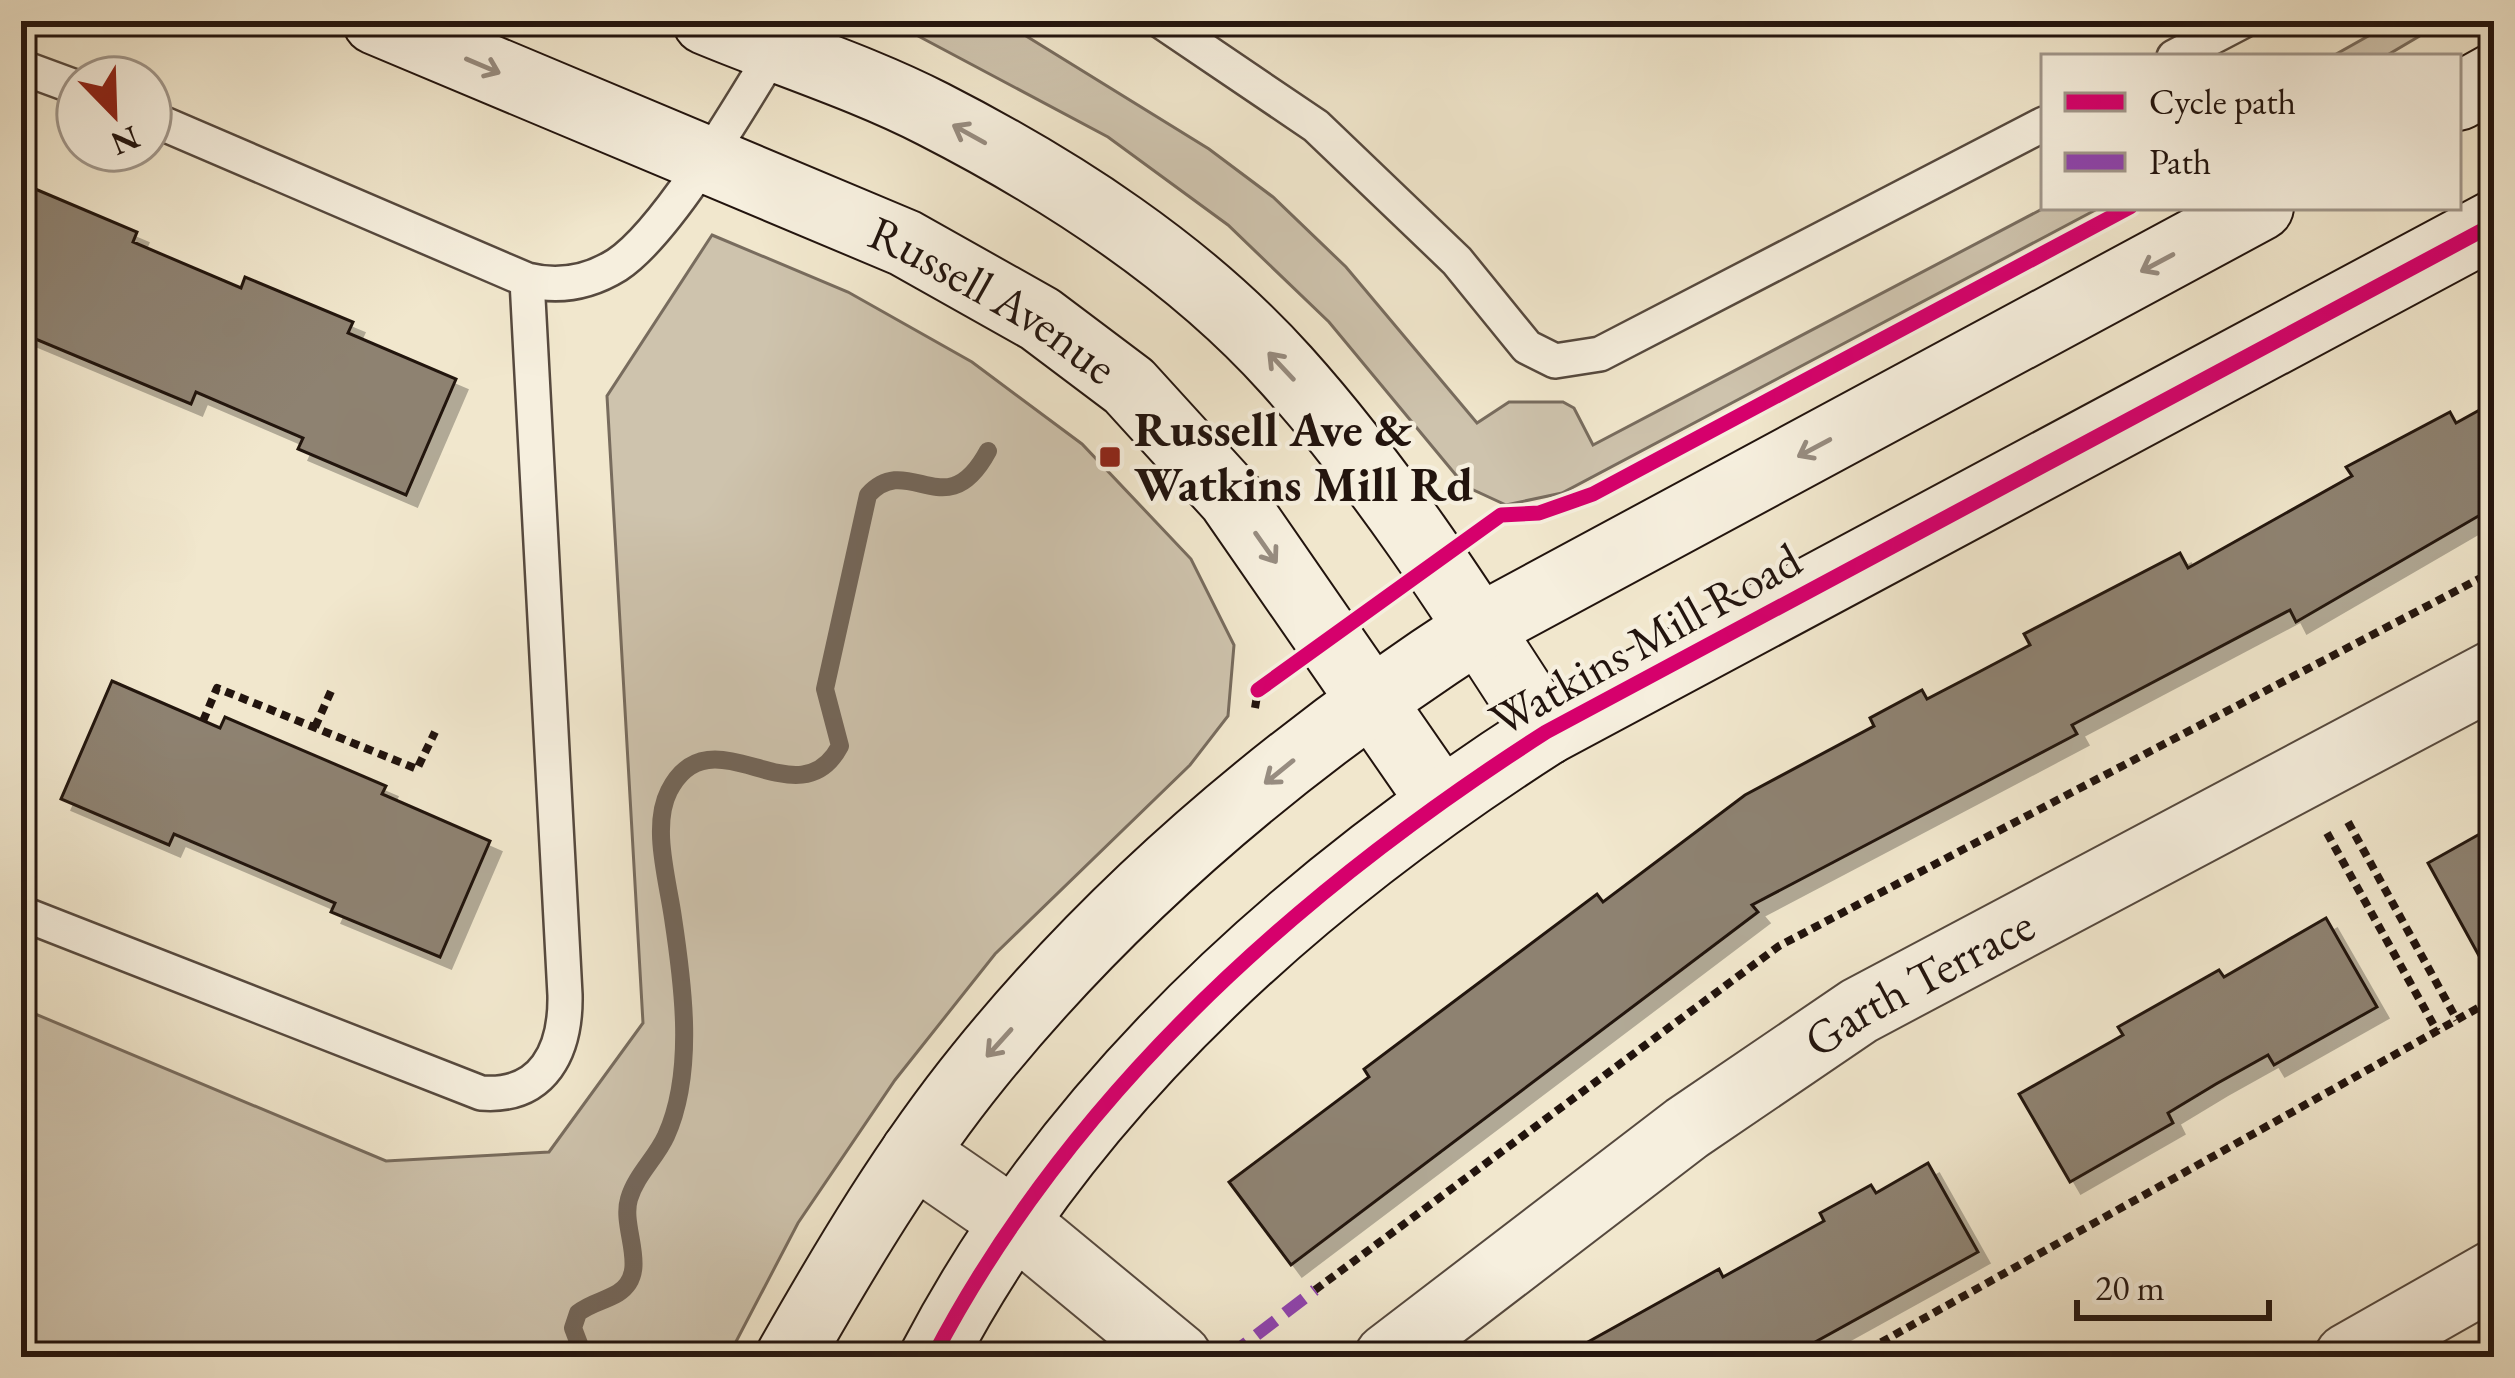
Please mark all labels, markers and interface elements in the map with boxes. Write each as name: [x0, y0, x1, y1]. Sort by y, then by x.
north arrow: [54, 54, 174, 174]
legend: [2041, 54, 2461, 210]
one-way arrow: [465, 57, 501, 79]
text: Cycle path: [2149, 78, 2296, 125]
text: N: [105, 116, 146, 166]
one-way arrow: [953, 122, 988, 145]
text: Path: [2149, 138, 2211, 185]
street label: Russell Avenue: [860, 201, 1130, 397]
one-way arrow: [2140, 252, 2175, 275]
one-way arrow: [1267, 351, 1295, 381]
place label: Russell Ave & Watkins Mill Rd: [1134, 398, 1473, 515]
one-way arrow: [1797, 437, 1832, 460]
marker: Russell Ave & Watkins Mill Rd: [1097, 444, 1123, 470]
street label: Watkins Mill Road: [1479, 528, 1812, 750]
one-way arrow: [1253, 531, 1278, 564]
one-way arrow: [1263, 758, 1295, 785]
street label: Garth Terrace: [1791, 893, 2044, 1071]
one-way arrow: [986, 1027, 1013, 1057]
scale bar: [2077, 1246, 2269, 1320]
text: 20 m: [2095, 1264, 2165, 1311]

